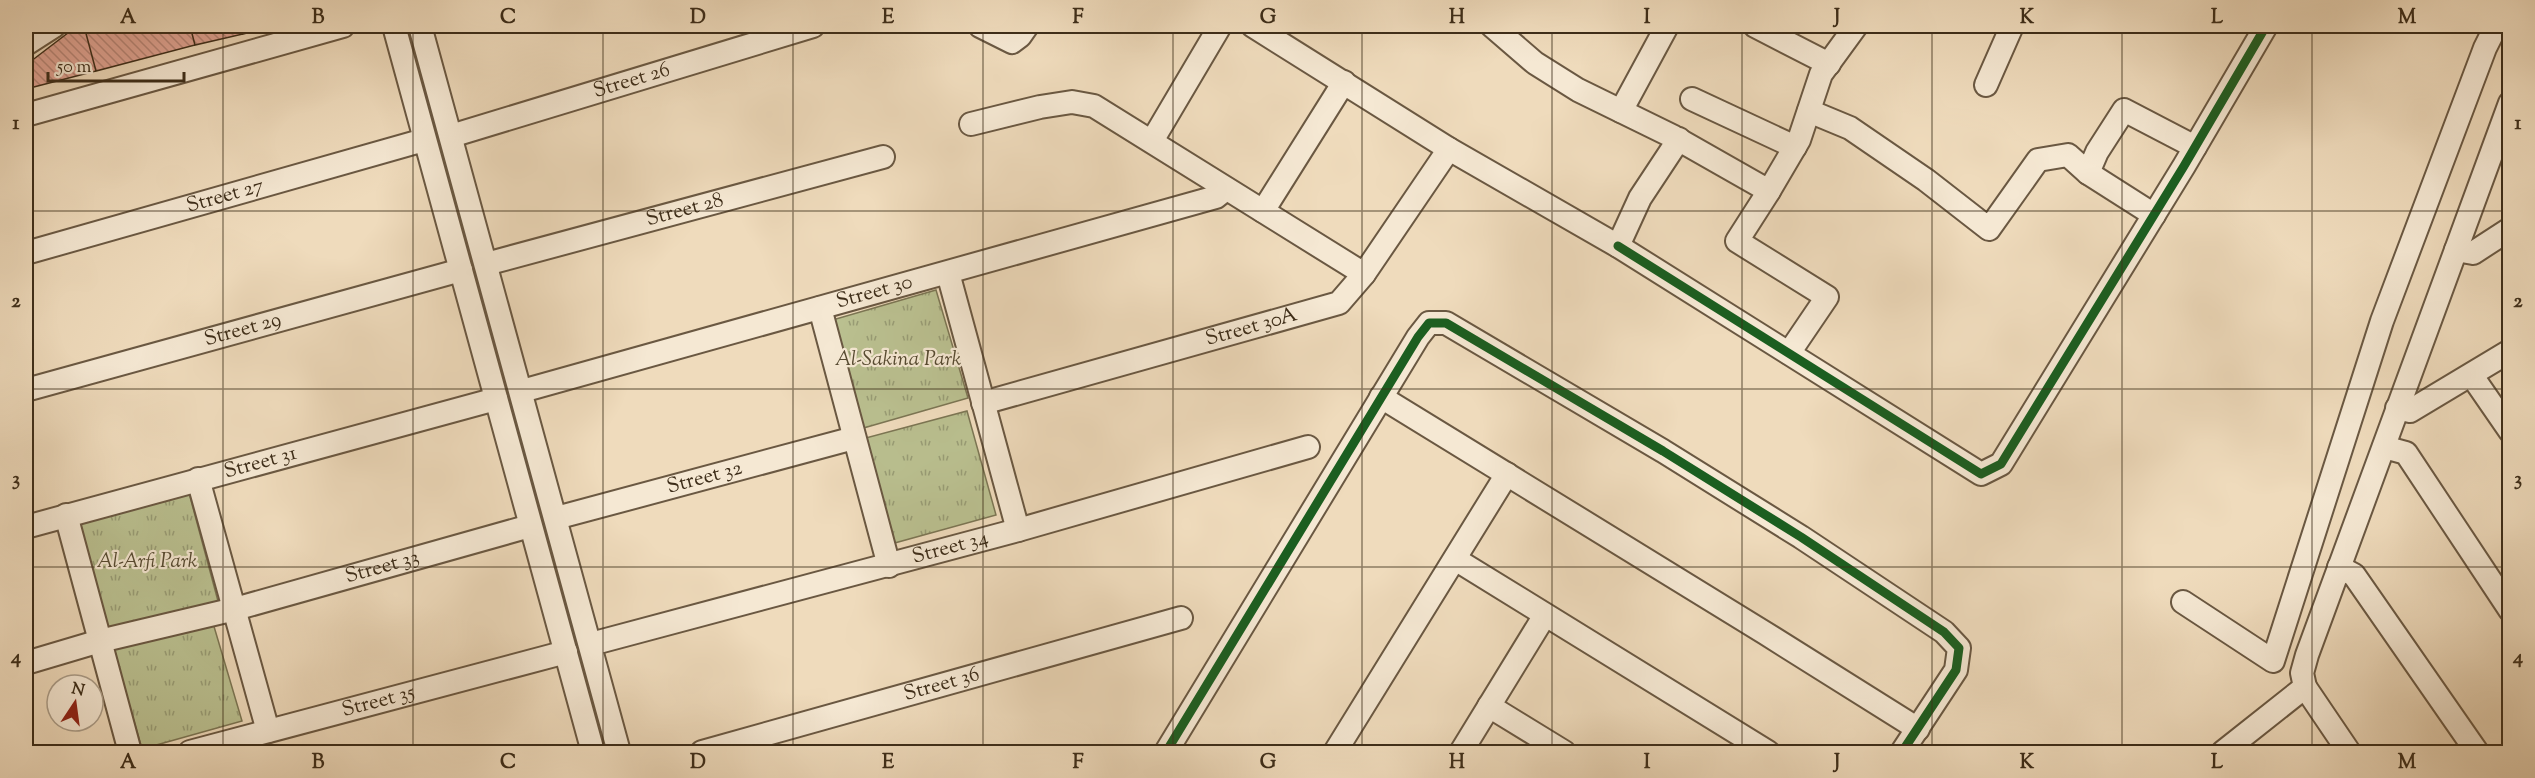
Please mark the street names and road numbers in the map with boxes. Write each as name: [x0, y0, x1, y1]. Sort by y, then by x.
street label: Street 26: [590, 55, 674, 107]
street label: Street 27: [183, 171, 268, 222]
street label: Street 28: [643, 186, 727, 235]
street label: Street 30: [833, 267, 916, 317]
street label: Street 30A: [1202, 300, 1301, 355]
street label: Street 29: [201, 305, 285, 355]
street label: Street 31: [221, 439, 300, 487]
street label: Street 32: [664, 454, 746, 503]
street label: Street 34: [909, 524, 992, 573]
street label: Street 33: [342, 543, 423, 592]
street label: Street 36: [900, 660, 983, 710]
street label: Street 35: [339, 678, 418, 726]

